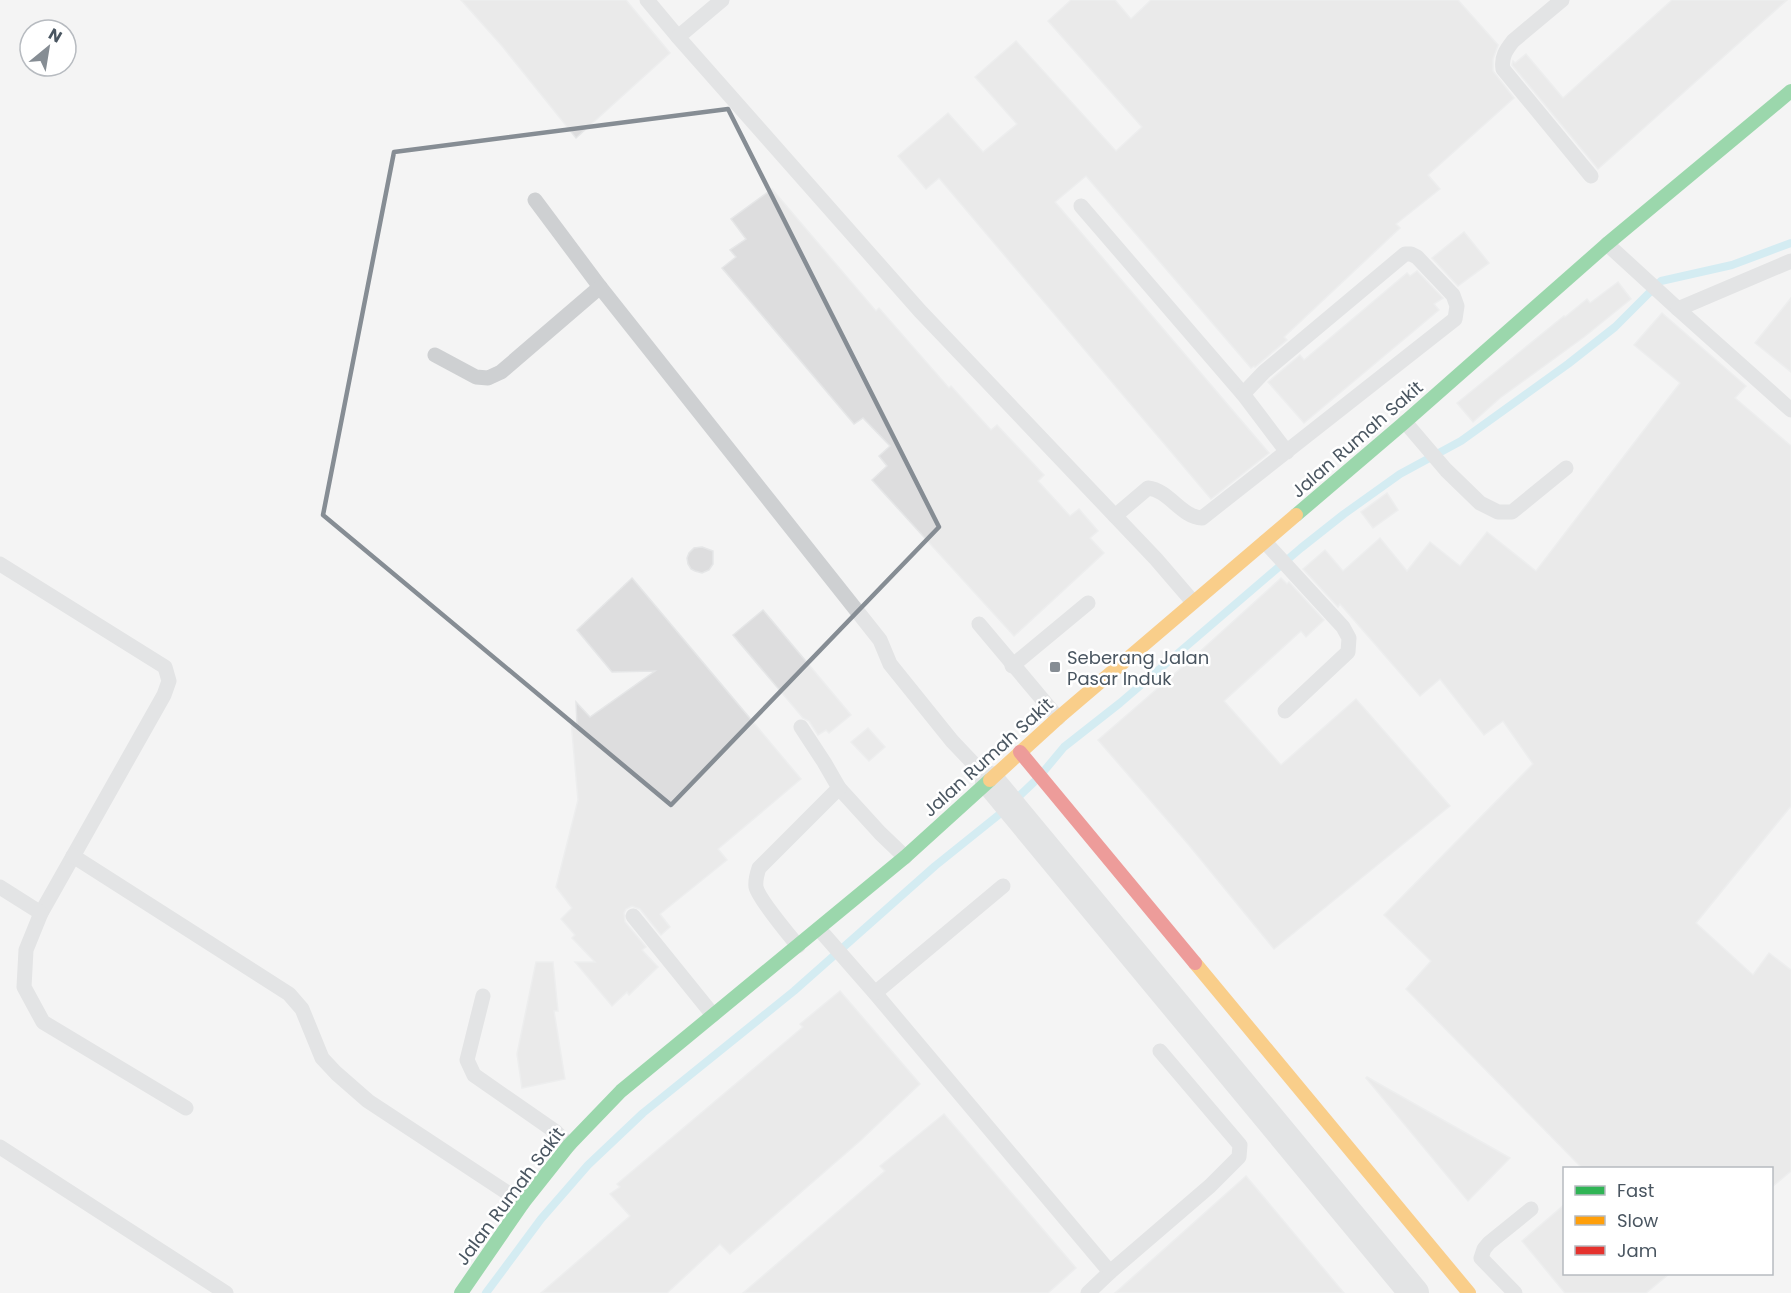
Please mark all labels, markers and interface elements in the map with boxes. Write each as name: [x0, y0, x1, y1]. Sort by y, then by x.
north arrow: [18, 18, 78, 78]
text: N: [44, 22, 66, 48]
street label: Jalan Rumah Sakit: [1286, 375, 1428, 503]
place label: Seberang Jalan Pasar Induk: [1067, 645, 1209, 691]
marker: Seberang Jalan Pasar Induk: [1048, 660, 1062, 674]
street label: Jalan Rumah Sakit: [918, 692, 1058, 822]
street label: Jalan Rumah Sakit: [450, 1122, 570, 1270]
legend: [1563, 1167, 1773, 1275]
text: Fast: [1617, 1178, 1654, 1203]
text: Slow: [1617, 1208, 1659, 1233]
text: Jam: [1617, 1238, 1657, 1263]

